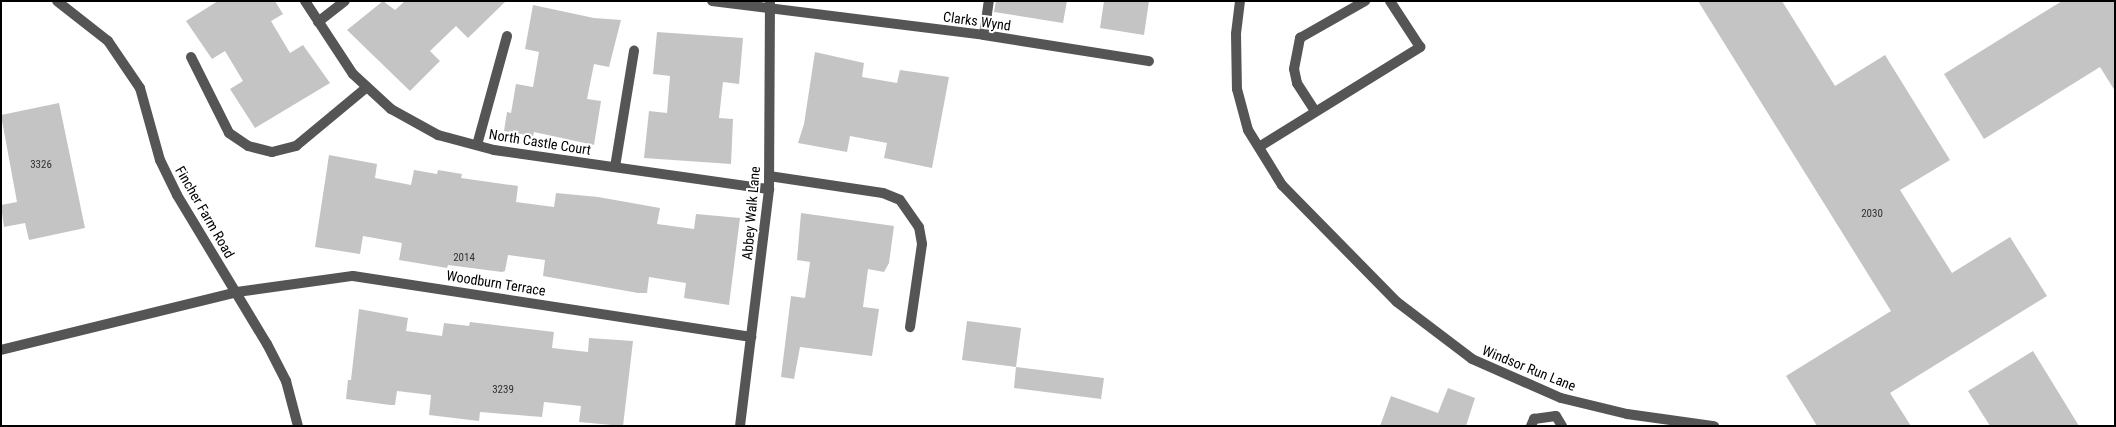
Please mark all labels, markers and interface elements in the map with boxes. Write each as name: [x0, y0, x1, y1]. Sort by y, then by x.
street label: Clarks Wynd: [942, 8, 1012, 34]
street label: North Castle Court: [488, 126, 592, 158]
house number: 3326: [30, 158, 52, 172]
street label: Fincher Farm Road: [172, 163, 238, 261]
street label: Abbey Walk Lane: [739, 165, 763, 261]
house number: 2030: [1861, 207, 1883, 221]
house number: 2014: [453, 251, 475, 265]
street label: Woodburn Terrace: [445, 267, 547, 299]
street label: Windsor Run Lane: [1480, 342, 1578, 394]
house number: 3239: [492, 383, 514, 397]

